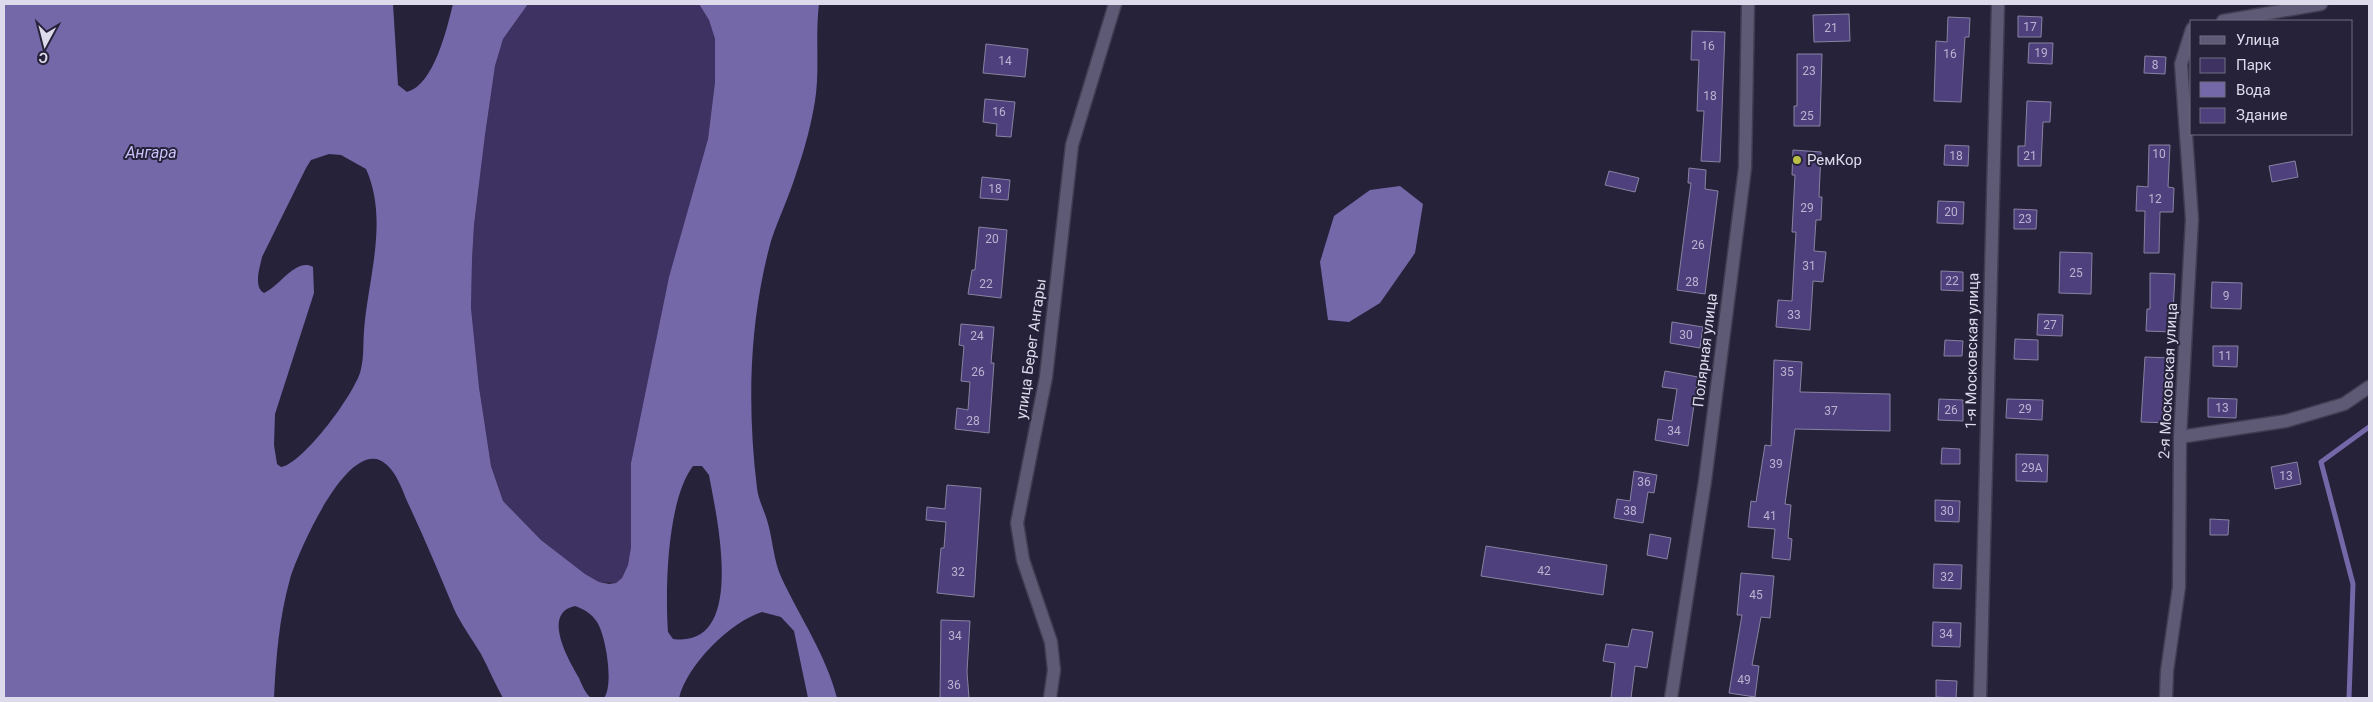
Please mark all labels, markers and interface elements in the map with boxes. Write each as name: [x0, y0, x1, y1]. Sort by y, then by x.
north arrow: [20, 20, 70, 70]
house number: 17: [2023, 20, 2037, 34]
legend: [2190, 20, 2353, 135]
house number: 21: [1824, 21, 1838, 35]
text: Улица: [2236, 31, 2279, 49]
house number: 16: [1701, 39, 1715, 53]
house number: 19: [2034, 46, 2048, 60]
house number: 16: [1943, 47, 1957, 61]
text: С: [38, 49, 49, 66]
house number: 14: [998, 54, 1012, 68]
text: Парк: [2236, 56, 2271, 74]
house number: 8: [2152, 58, 2159, 72]
house number: 23: [1802, 64, 1816, 78]
text: Вода: [2236, 81, 2271, 99]
house number: 18: [1703, 89, 1717, 103]
house number: 16: [992, 105, 1006, 119]
text: Здание: [2236, 106, 2287, 124]
house number: 25: [1800, 109, 1814, 123]
water label: Ангара: [124, 143, 177, 162]
house number: 10: [2152, 147, 2166, 161]
house number: 18: [1949, 149, 1963, 163]
house number: 21: [2023, 149, 2037, 163]
place label: РемКор: [1807, 151, 1862, 169]
marker: РемКор: [1791, 154, 1803, 166]
house number: 18: [988, 182, 1002, 196]
house number: 12: [2148, 192, 2162, 206]
house number: 29: [1800, 201, 1814, 215]
house number: 20: [1944, 205, 1958, 219]
house number: 23: [2018, 212, 2032, 226]
house number: 20: [985, 232, 999, 246]
house number: 26: [1691, 238, 1705, 252]
house number: 31: [1802, 259, 1816, 273]
house number: 25: [2069, 266, 2083, 280]
street label: 1-я Московская улица: [1962, 273, 1982, 429]
house number: 22: [1945, 274, 1959, 288]
house number: 28: [1685, 275, 1699, 289]
house number: 22: [979, 277, 993, 291]
street label: улица Берег Ангары: [1012, 278, 1050, 420]
house number: 9: [2223, 289, 2229, 303]
street label: Полярная улица: [1689, 292, 1721, 408]
street label: 2-я Московская улица: [2155, 302, 2181, 460]
house number: 33: [1787, 308, 1801, 322]
house number: 27: [2043, 318, 2057, 332]
house number: 30: [1679, 328, 1693, 342]
house number: 24: [970, 329, 984, 343]
house number: 11: [2218, 349, 2232, 363]
house number: 26: [971, 365, 985, 379]
house number: 35: [1780, 365, 1794, 379]
house number: 13: [2215, 401, 2229, 415]
house number: 29: [2018, 402, 2032, 416]
house number: 26: [1944, 403, 1958, 417]
house number: 37: [1824, 404, 1838, 418]
house number: 28: [966, 414, 980, 428]
house number: 34: [1667, 424, 1681, 438]
house number: 39: [1769, 457, 1783, 471]
house number: 29А: [2021, 461, 2043, 475]
house number: 13: [2279, 469, 2293, 483]
house number: 36: [1637, 475, 1651, 489]
house number: 38: [1623, 504, 1637, 518]
house number: 30: [1940, 504, 1954, 518]
house number: 41: [1763, 509, 1777, 523]
house number: 42: [1537, 564, 1551, 578]
house number: 32: [951, 565, 965, 579]
house number: 32: [1940, 570, 1954, 584]
house number: 45: [1749, 588, 1763, 602]
house number: 34: [1939, 627, 1953, 641]
house number: 34: [948, 629, 962, 643]
house number: 49: [1737, 673, 1751, 687]
house number: 36: [947, 678, 961, 692]

